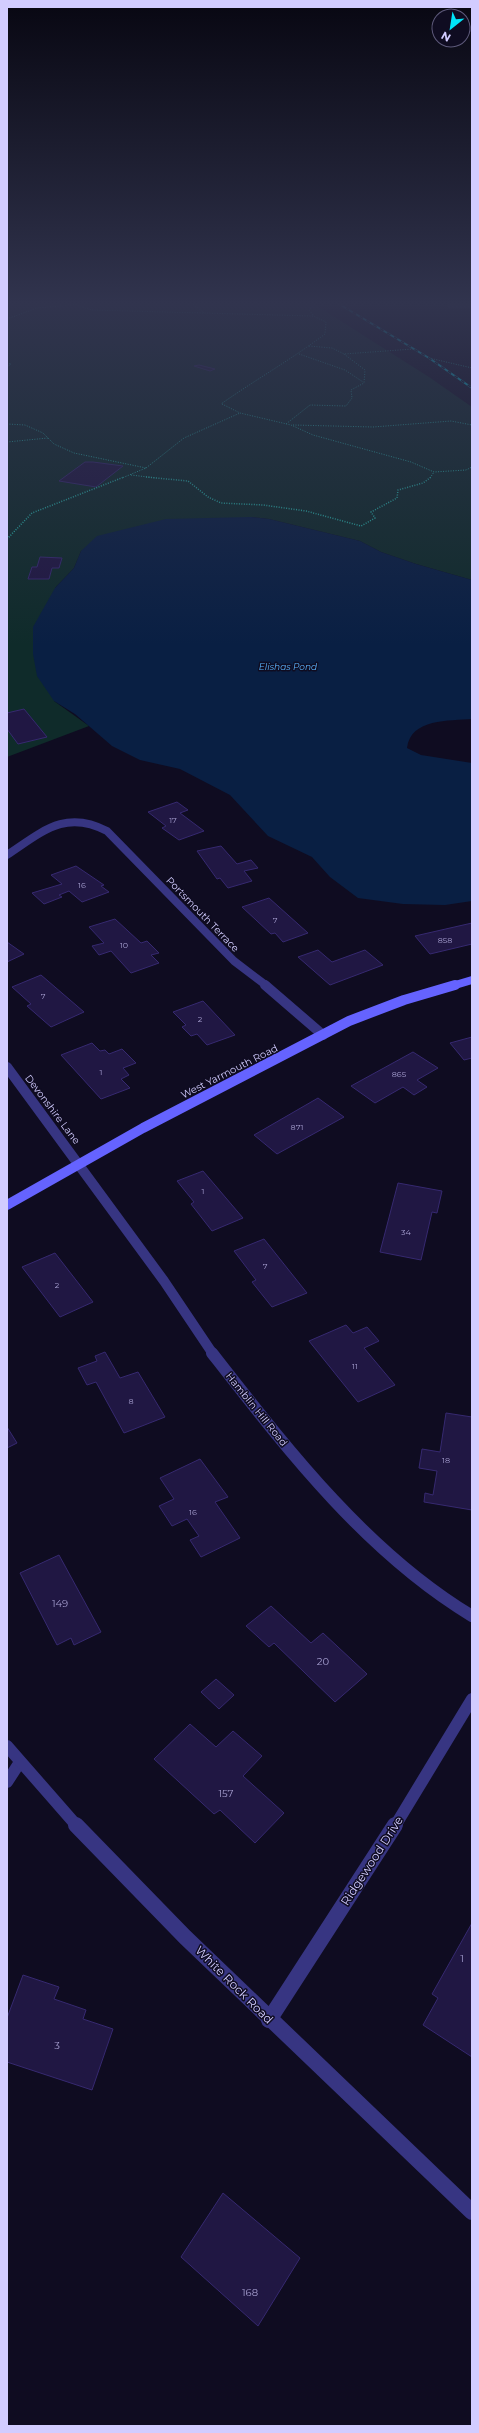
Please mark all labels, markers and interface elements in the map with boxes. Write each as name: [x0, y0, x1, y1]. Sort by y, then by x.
north arrow: [431, 8, 471, 48]
text: N: [439, 28, 453, 45]
water label: Elishas Pond: [259, 661, 318, 672]
house number: 17: [169, 815, 177, 825]
street label: Portsmouth Terrace: [163, 874, 242, 955]
house number: 16: [78, 880, 86, 890]
house number: 7: [273, 915, 278, 925]
house number: 858: [438, 935, 452, 945]
house number: 10: [120, 940, 128, 950]
house number: 7: [41, 991, 46, 1001]
house number: 2: [198, 1014, 203, 1024]
street label: West Yarmouth Road: [179, 1041, 280, 1102]
house number: 1: [100, 1067, 102, 1077]
house number: 865: [392, 1069, 407, 1079]
street label: Devonshire Lane: [22, 1072, 83, 1147]
house number: 871: [291, 1122, 303, 1132]
house number: 1: [202, 1186, 204, 1196]
house number: 34: [401, 1227, 412, 1237]
house number: 7: [263, 1261, 268, 1271]
house number: 2: [55, 1280, 60, 1290]
house number: 11: [352, 1361, 358, 1371]
street label: Hamblin Hill Road: [223, 1370, 290, 1449]
house number: 8: [128, 1396, 134, 1406]
house number: 18: [442, 1455, 450, 1465]
house number: 16: [189, 1507, 197, 1517]
house number: 149: [52, 1597, 68, 1610]
house number: 20: [317, 1655, 330, 1668]
house number: 157: [218, 1787, 234, 1800]
street label: Ridgewood Drive: [337, 1813, 406, 1908]
street label: White Rock Road: [192, 1943, 276, 2027]
house number: 1: [460, 1952, 464, 1965]
house number: 3: [54, 2039, 60, 2052]
house number: 168: [242, 2286, 258, 2299]

